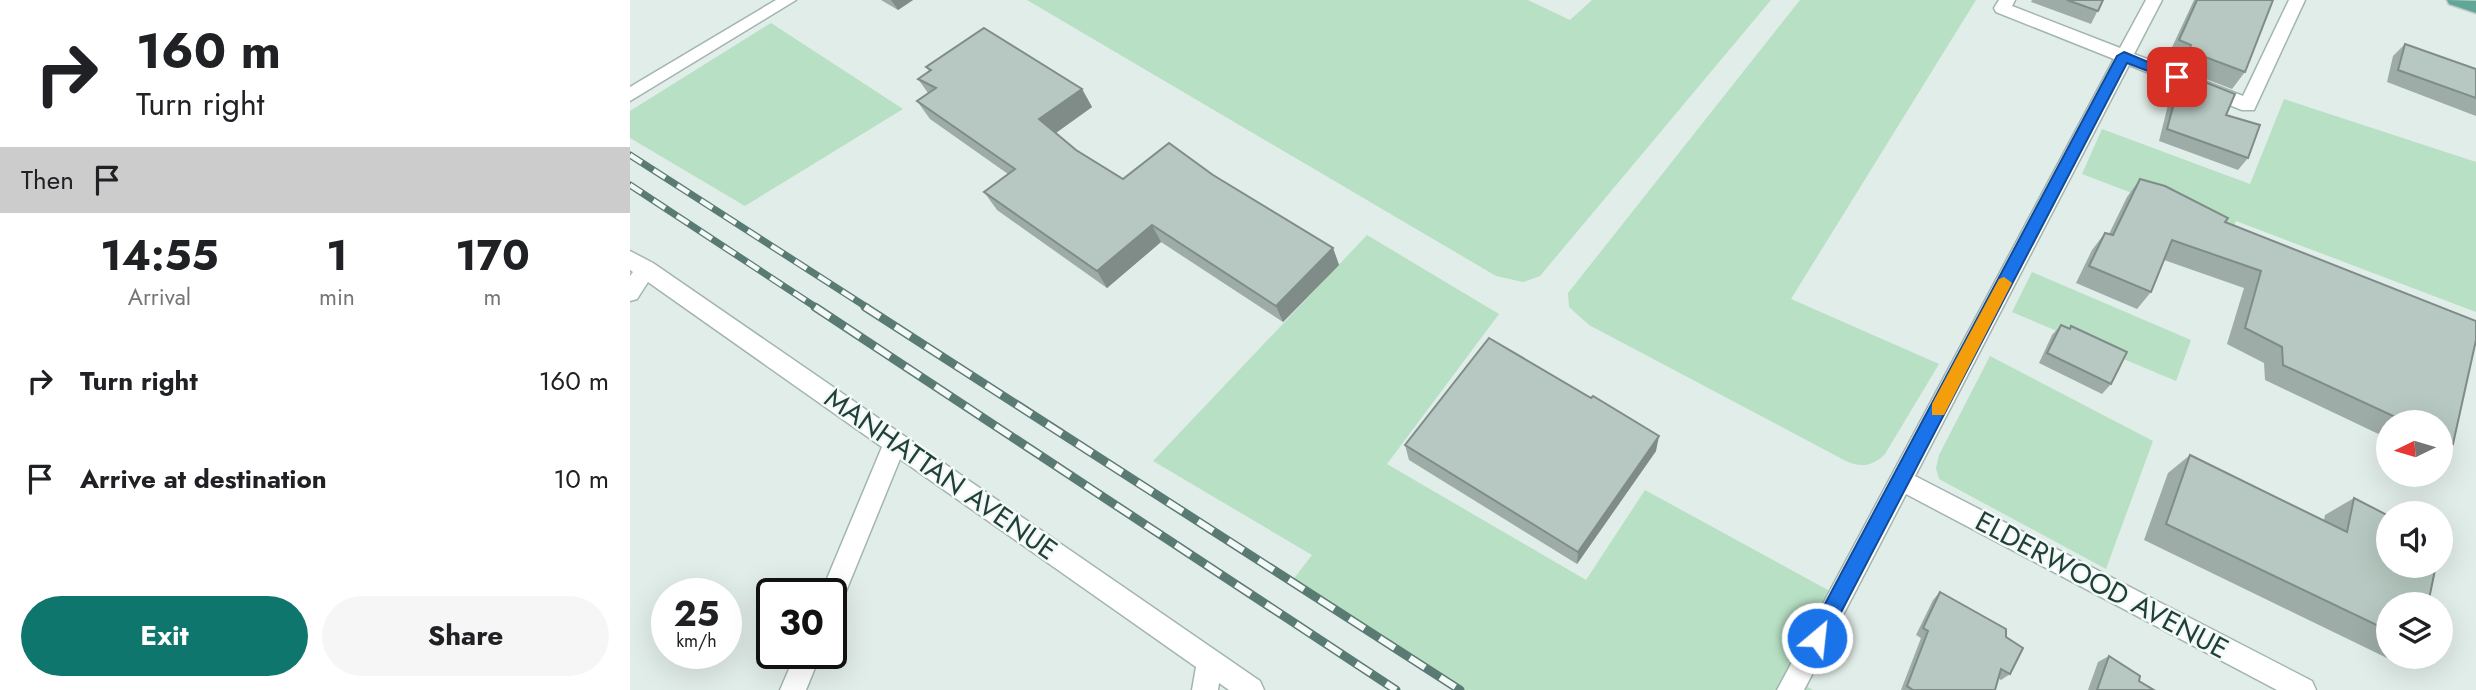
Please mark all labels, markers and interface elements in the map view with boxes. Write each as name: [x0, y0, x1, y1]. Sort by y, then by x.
text: 160 m: [136, 16, 281, 86]
icon: right: [21, 28, 112, 119]
pin: [2147, 47, 2207, 107]
icon: arrive: [2158, 58, 2196, 96]
text: Turn right: [136, 81, 265, 127]
text: Then: [21, 161, 74, 199]
icon: arrive: [88, 161, 126, 199]
text: 14:55: [100, 225, 219, 286]
text: 1: [326, 225, 348, 286]
text: 170: [455, 225, 530, 286]
text: Arrival: [128, 280, 191, 314]
text: min: [319, 280, 355, 314]
text: m: [483, 280, 501, 314]
icon: right: [21, 362, 59, 400]
text: Turn right: [80, 362, 198, 400]
text: 160 m: [539, 362, 609, 400]
street label: MANHATTAN AVENUE: [816, 378, 1066, 570]
north arrow: [2376, 410, 2454, 486]
map controls: [2376, 410, 2453, 669]
icon: arrive: [21, 460, 59, 498]
text: Arrive at destination: [80, 460, 327, 498]
text: 10 m: [554, 460, 609, 498]
street label: ELDERWOOD AVENUE: [1968, 501, 2236, 669]
button: sound: [2376, 501, 2453, 578]
speed limit sign: 30: [756, 578, 847, 669]
text: 25: [674, 589, 719, 639]
button: layers: [2376, 592, 2453, 669]
button: Exit: [21, 596, 308, 676]
button: Share: [322, 596, 609, 676]
position arrow: [1780, 601, 1854, 675]
text: km/h: [676, 628, 717, 654]

